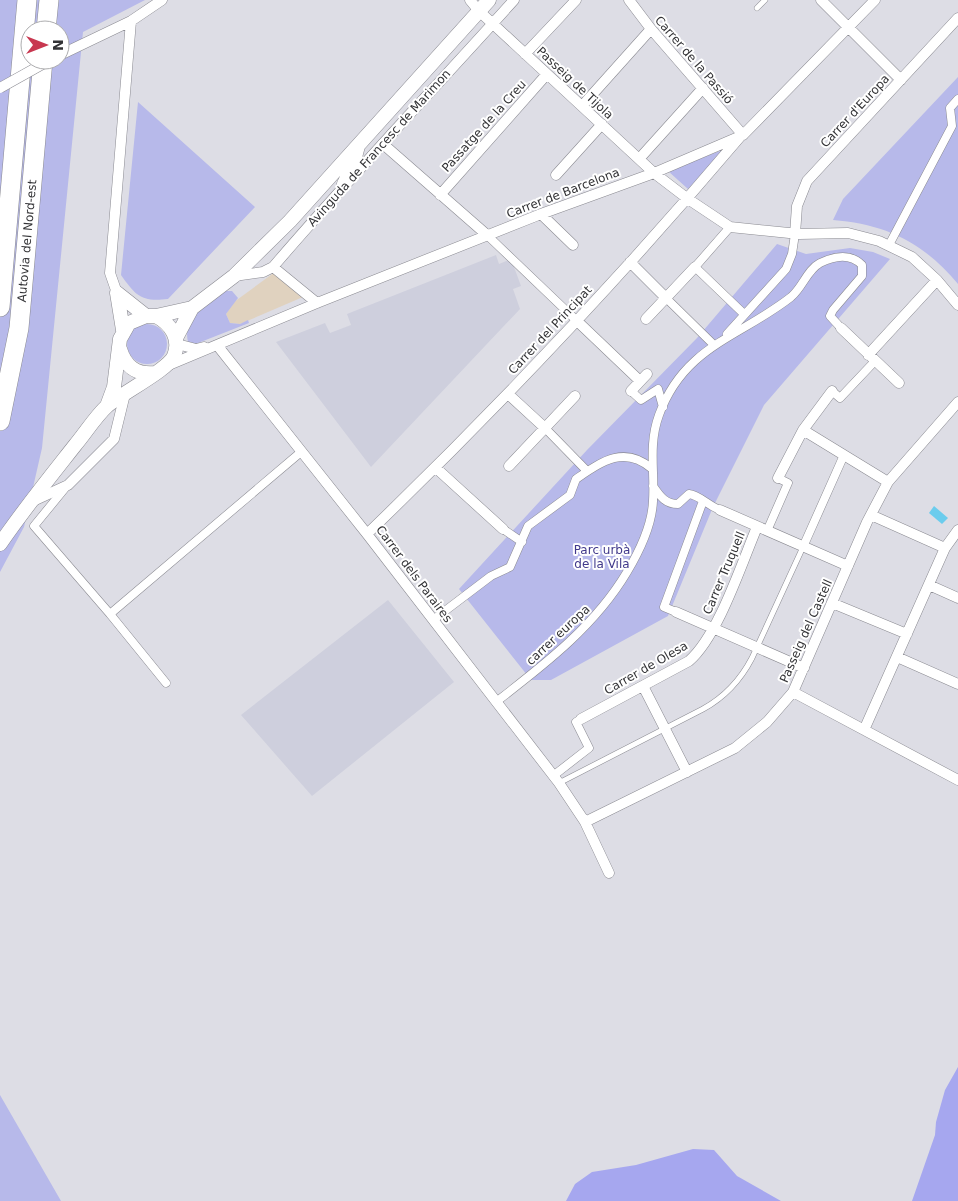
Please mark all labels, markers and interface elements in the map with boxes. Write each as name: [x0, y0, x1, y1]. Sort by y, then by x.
street label: Carrer de la Passió: [652, 13, 736, 107]
north arrow: [20, 20, 70, 70]
text: N: [50, 39, 66, 51]
street label: Passeig de Tijola: [534, 44, 616, 122]
street label: Avinguda de Francesc de Marimon: [305, 67, 453, 229]
street label: Carrer d'Europa: [818, 72, 892, 150]
street label: Passatge de la Creu: [439, 77, 529, 175]
street label: Carrer de Barcelona: [504, 165, 622, 221]
street label: Autovia del Nord-est: [15, 179, 39, 303]
street label: Carrer del Principat: [505, 283, 595, 377]
street label: Carrer dels Paraires: [373, 523, 455, 625]
street label: Carrer Truquell: [700, 529, 748, 617]
park label: Parc urbà de la Vila: [574, 543, 630, 571]
street label: Passeig del Castell: [777, 577, 835, 685]
street label: carrer europa: [523, 602, 593, 668]
street label: Carrer de Olesa: [602, 638, 690, 698]

